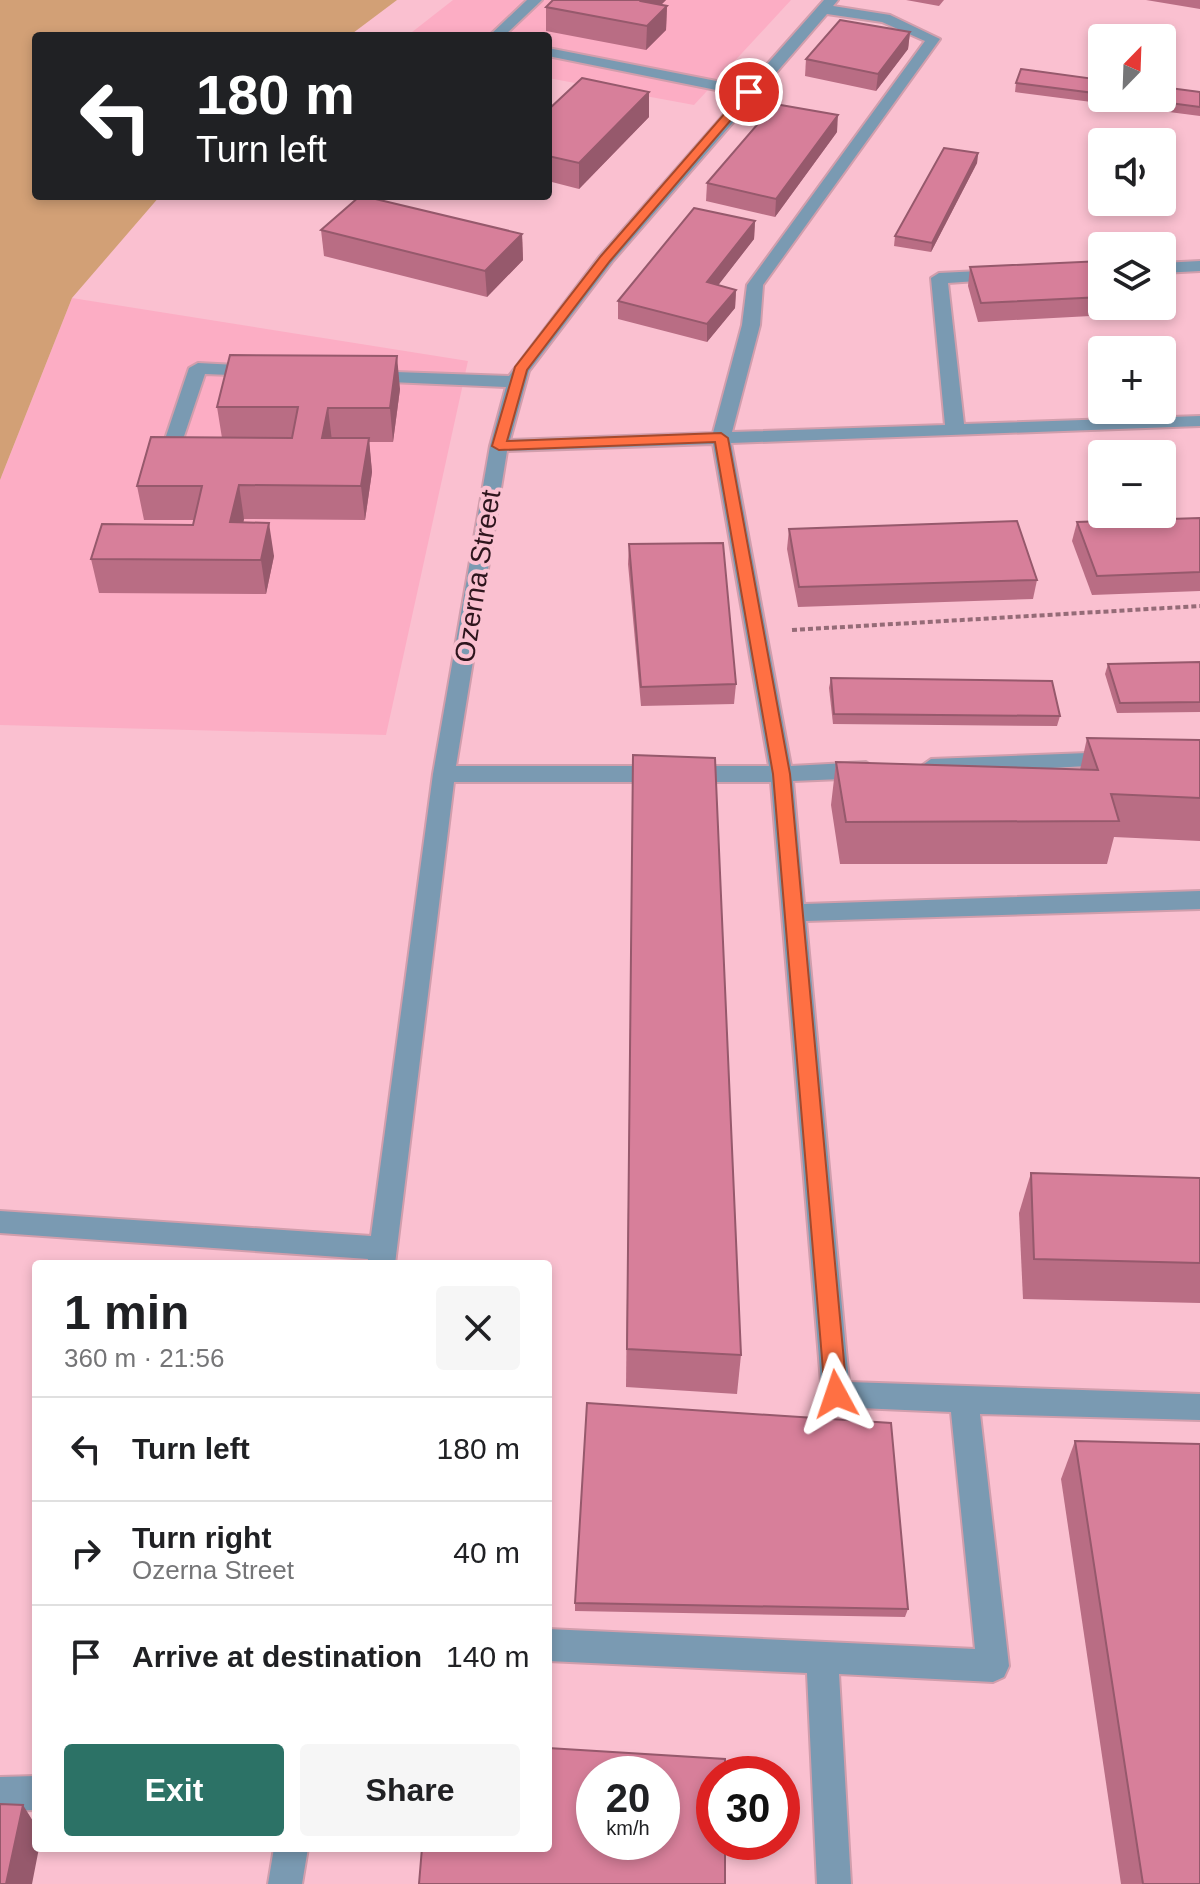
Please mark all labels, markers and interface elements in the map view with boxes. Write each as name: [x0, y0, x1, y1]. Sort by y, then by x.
north arrow: [1088, 24, 1176, 112]
map controls: [1088, 24, 1176, 528]
pin: [715, 58, 783, 126]
text: 180 m: [196, 63, 355, 126]
icon: left: [64, 64, 168, 168]
icon: arrive: [727, 70, 771, 114]
button: sound: [1088, 128, 1176, 216]
text: Turn left: [196, 129, 327, 170]
button: layers: [1088, 232, 1176, 320]
button: +: [1088, 336, 1176, 424]
button: −: [1088, 440, 1176, 528]
street label: Ozerna Street: [449, 487, 506, 665]
text: 1 min: [64, 1286, 189, 1339]
button: close: [436, 1286, 520, 1370]
text: 360 m · 21:56: [64, 1343, 224, 1373]
position arrow: [794, 1352, 878, 1436]
icon: left: [64, 1427, 108, 1471]
text: Turn left: [132, 1432, 250, 1465]
text: 180 m: [437, 1432, 520, 1465]
text: Turn right: [132, 1521, 271, 1554]
icon: right: [64, 1531, 108, 1575]
text: 40 m: [453, 1536, 520, 1569]
text: Ozerna Street: [132, 1555, 294, 1585]
icon: arrive: [64, 1635, 108, 1679]
text: Arrive at destination: [132, 1640, 422, 1673]
text: 140 m: [446, 1640, 529, 1673]
button: Exit: [64, 1744, 284, 1836]
button: Share: [300, 1744, 520, 1836]
speed limit sign: 30: [696, 1756, 800, 1860]
text: 20: [606, 1776, 650, 1820]
text: km/h: [606, 1817, 650, 1839]

